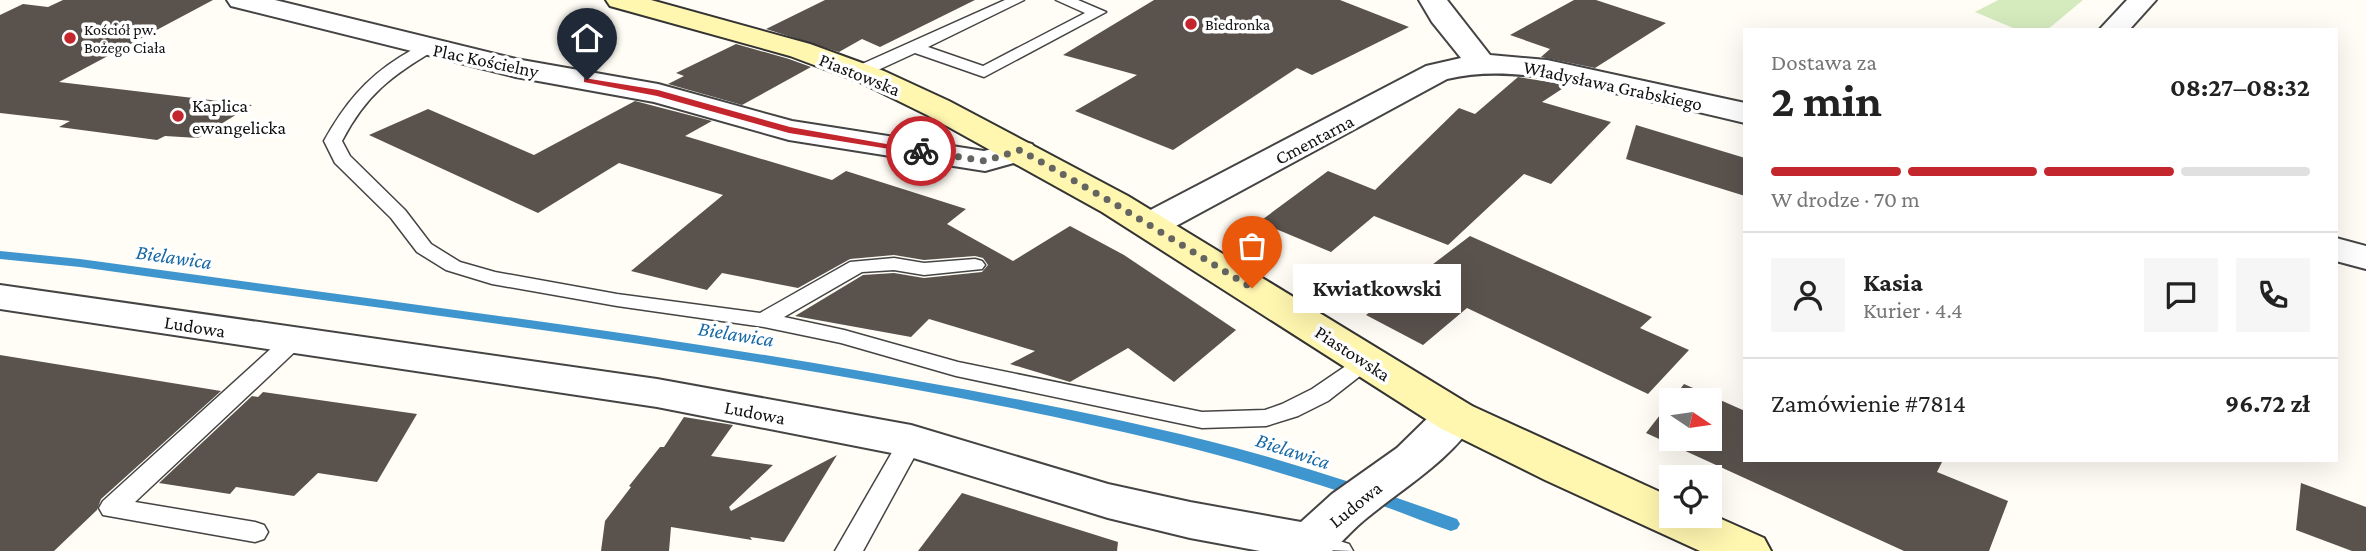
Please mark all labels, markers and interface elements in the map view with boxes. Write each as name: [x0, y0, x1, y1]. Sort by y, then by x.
pin: [557, 8, 617, 80]
marker: Biedronka: [1183, 16, 1199, 32]
place label: Biedronka: [1205, 16, 1271, 33]
icon: home: [568, 19, 606, 57]
place label: Kościół pw. Bożego Ciała: [84, 21, 166, 57]
marker: Kościół pw. Bożego Ciała: [62, 30, 78, 46]
street label: Plac Kościelny: [431, 39, 541, 82]
street label: Piastowska: [816, 49, 904, 100]
text: Dostawa za: [1771, 49, 1877, 75]
street label: Władysława Grabskiego: [1521, 56, 1704, 115]
text: 08:27–08:32: [2170, 73, 2310, 102]
text: 2 min: [1771, 75, 1882, 126]
place label: Kaplica ewangelicka: [192, 95, 286, 138]
marker: Kaplica ewangelicka: [170, 108, 186, 124]
street label: Cmentarna: [1271, 110, 1357, 169]
courier: [886, 116, 956, 186]
icon: bike: [902, 132, 940, 170]
text: W drodze · 70 m: [1771, 186, 1920, 212]
pin: [1222, 216, 1282, 288]
icon: bag: [1233, 227, 1271, 265]
water label: Bielawica: [134, 240, 214, 274]
button: person: [1771, 258, 1845, 332]
button: chat: [2144, 258, 2218, 332]
button: phone: [2236, 258, 2310, 332]
callout: Kwiatkowski: [1294, 264, 1462, 312]
text: Kasia: [1863, 268, 1923, 297]
text: Kwiatkowski: [1313, 275, 1441, 301]
text: Kurier · 4.4: [1863, 297, 1963, 323]
street label: Ludowa: [163, 311, 227, 342]
water label: Bielawica: [696, 316, 776, 352]
street label: Piastowska: [1311, 321, 1394, 386]
north arrow: [1659, 388, 1722, 452]
map controls: [1659, 388, 1722, 528]
text: Zamówienie #7814: [1771, 389, 1966, 418]
text: 96.72 zł: [2225, 389, 2310, 418]
street label: Ludowa: [723, 396, 787, 429]
water label: Bielawica: [1253, 428, 1333, 474]
button: locate: [1659, 465, 1722, 528]
street label: Ludowa: [1325, 477, 1386, 532]

